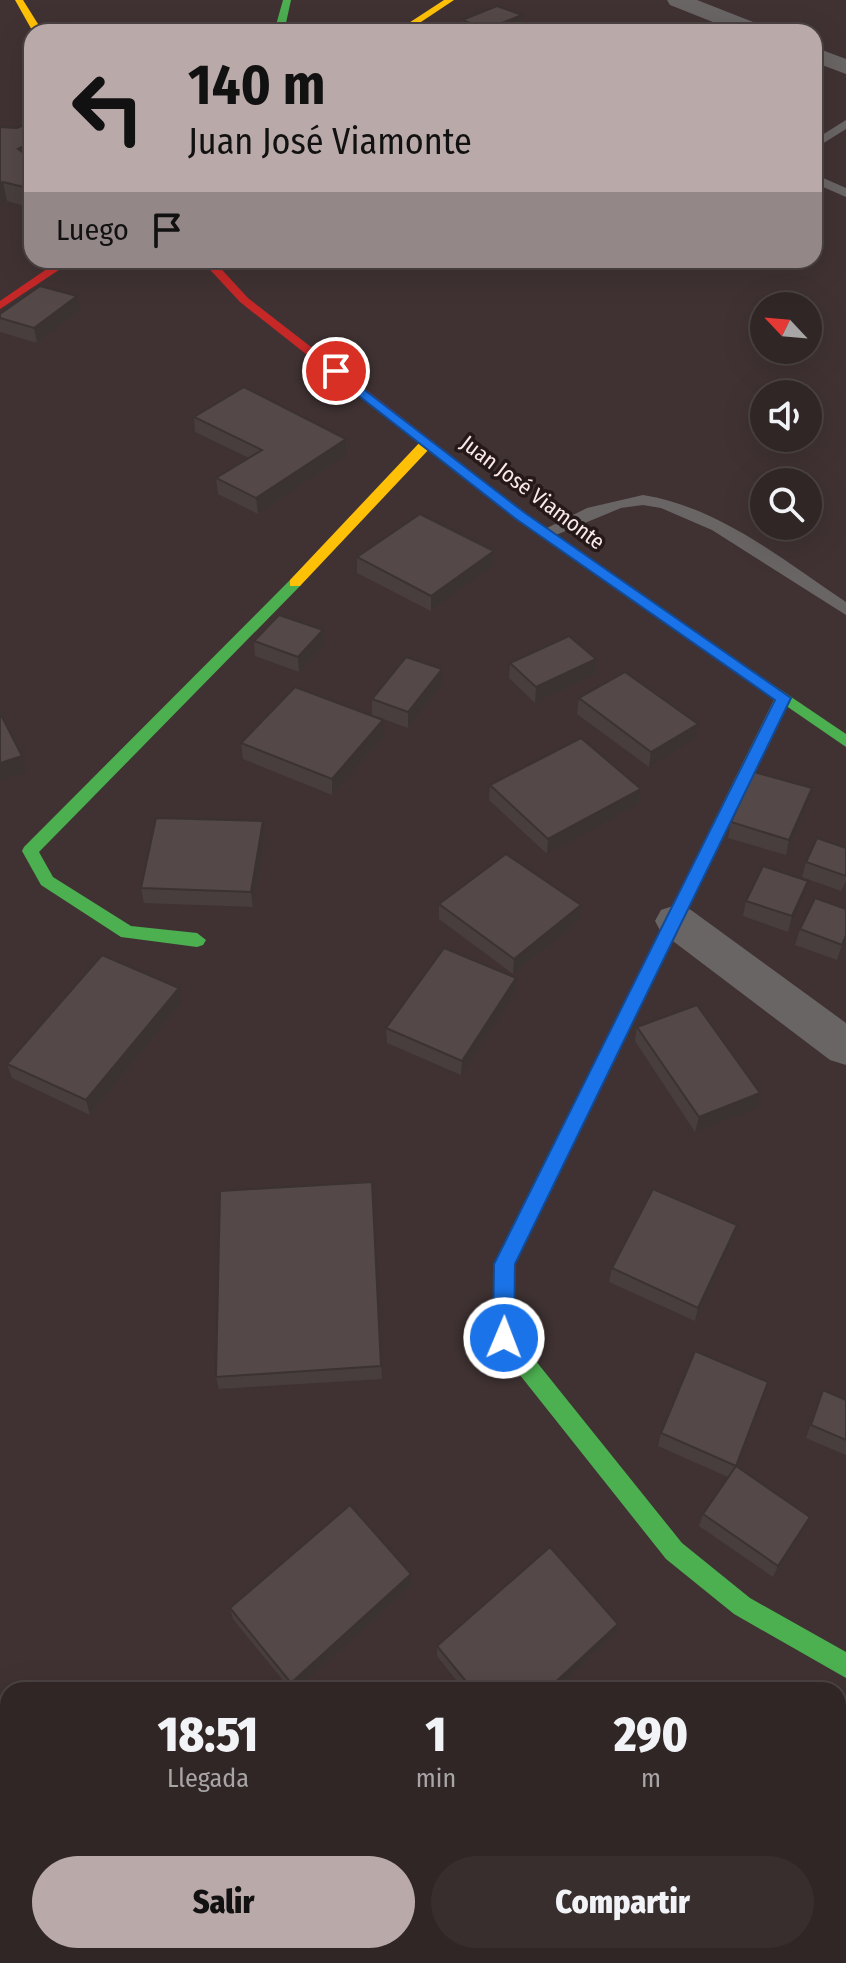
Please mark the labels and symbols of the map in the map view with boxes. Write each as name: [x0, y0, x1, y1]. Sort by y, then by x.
north arrow: [750, 292, 822, 364]
pin: [302, 337, 370, 405]
street label: Juan José Viamonte: [455, 429, 610, 555]
position arrow: [462, 1296, 546, 1380]

